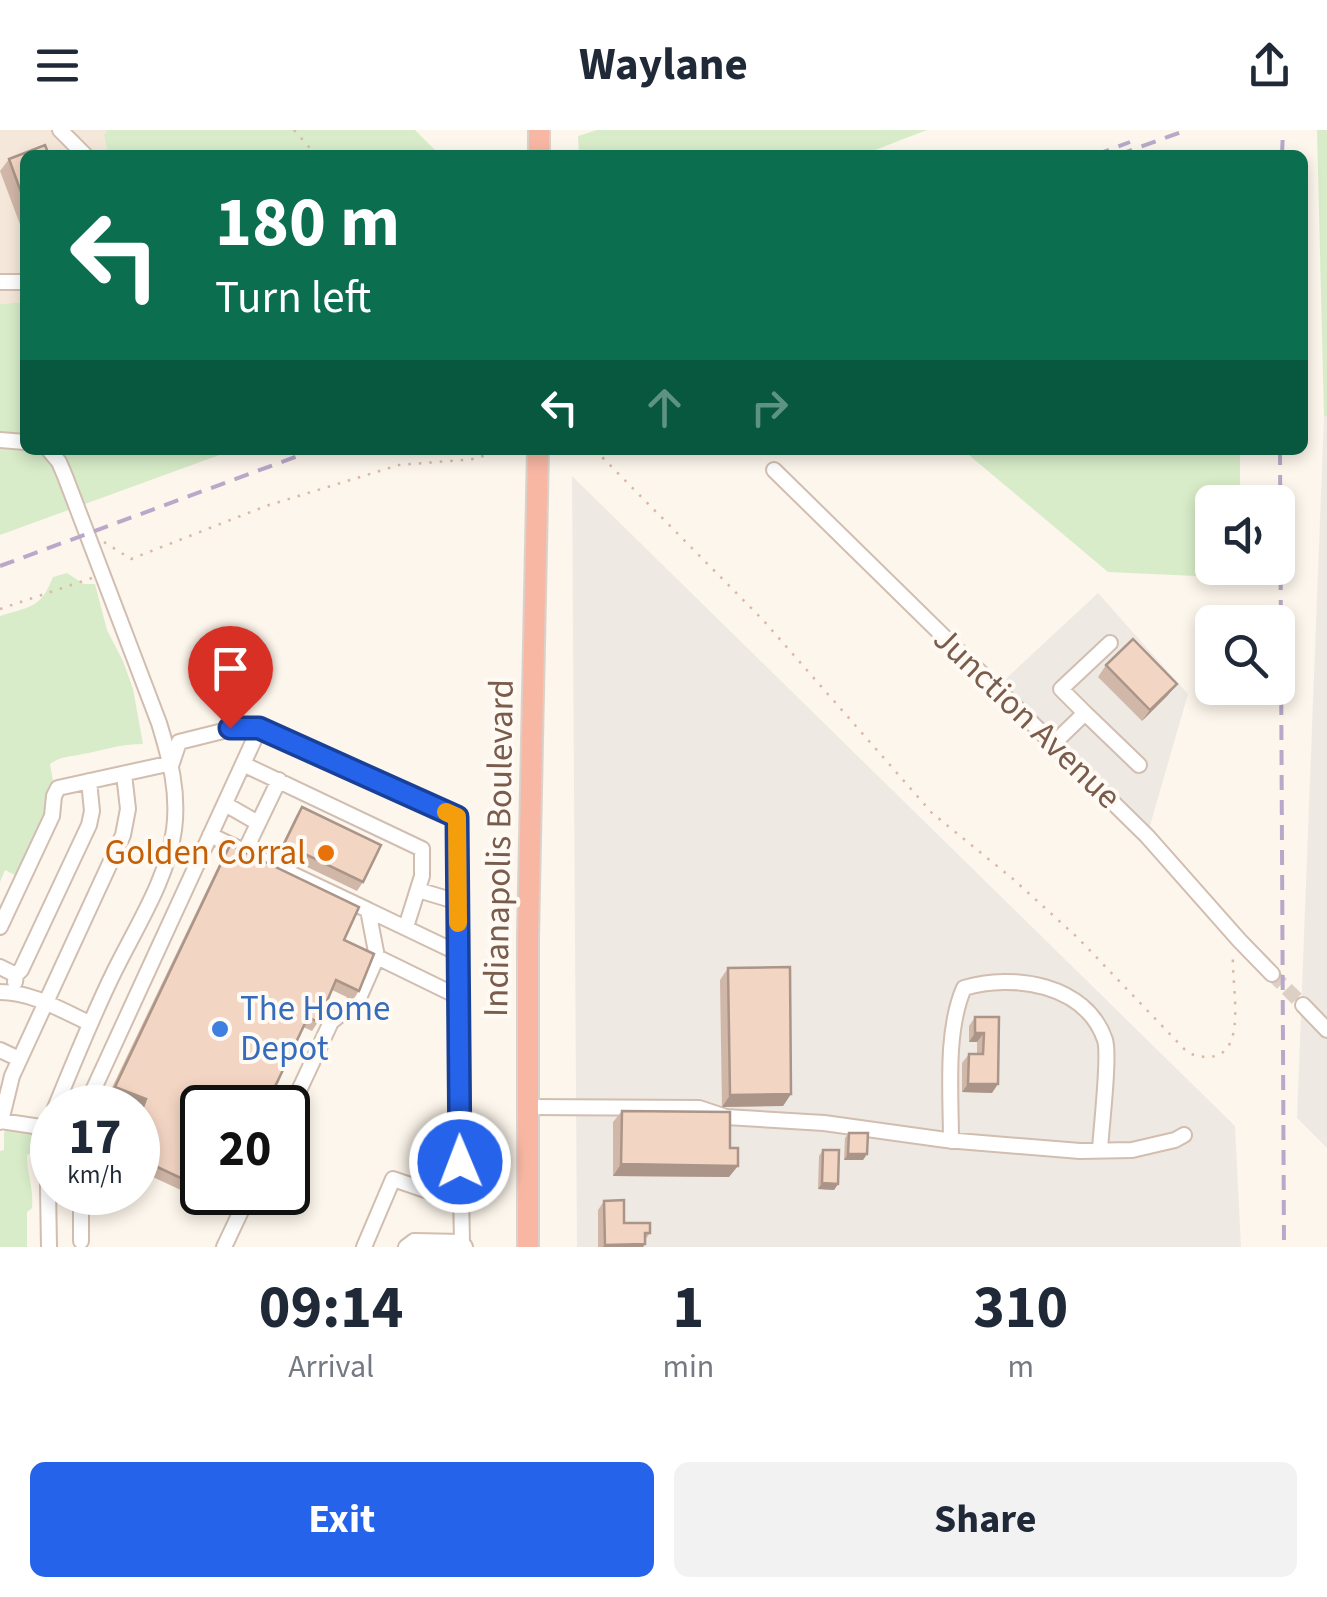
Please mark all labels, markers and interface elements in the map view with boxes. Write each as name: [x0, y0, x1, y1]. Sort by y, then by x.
text: Waylane: [579, 33, 748, 97]
icon: menu: [30, 38, 85, 93]
icon: share: [1242, 38, 1297, 93]
text: 180 m: [215, 173, 400, 273]
icon: left: [50, 190, 180, 320]
text: Turn left: [215, 266, 371, 330]
icon: left: [532, 380, 587, 435]
icon: ahead: [637, 380, 692, 435]
icon: right: [742, 380, 797, 435]
map controls: [1195, 485, 1295, 705]
button: sound: [1195, 485, 1295, 585]
button: search: [1195, 605, 1295, 705]
street label: Junction Avenue: [922, 615, 1132, 821]
pin: [188, 626, 273, 729]
icon: arrive: [203, 641, 258, 696]
street label: Indianapolis Boulevard: [471, 679, 527, 1017]
place label: Golden Corral: [105, 828, 306, 878]
marker: Golden Corral: [315, 842, 337, 864]
place label: The Home Depot: [240, 984, 390, 1074]
marker: The Home Depot: [209, 1018, 231, 1040]
speed limit sign: 20: [180, 1085, 310, 1215]
text: 17: [69, 1102, 121, 1173]
position arrow: [408, 1110, 512, 1214]
text: km/h: [67, 1157, 123, 1193]
text: 09:14: [259, 1266, 404, 1351]
text: 1: [673, 1266, 704, 1351]
text: 310: [973, 1266, 1068, 1351]
text: Arrival: [288, 1344, 374, 1390]
text: min: [662, 1344, 714, 1390]
text: m: [1007, 1344, 1034, 1390]
button: Exit: [30, 1462, 654, 1577]
button: Share: [674, 1462, 1297, 1577]

